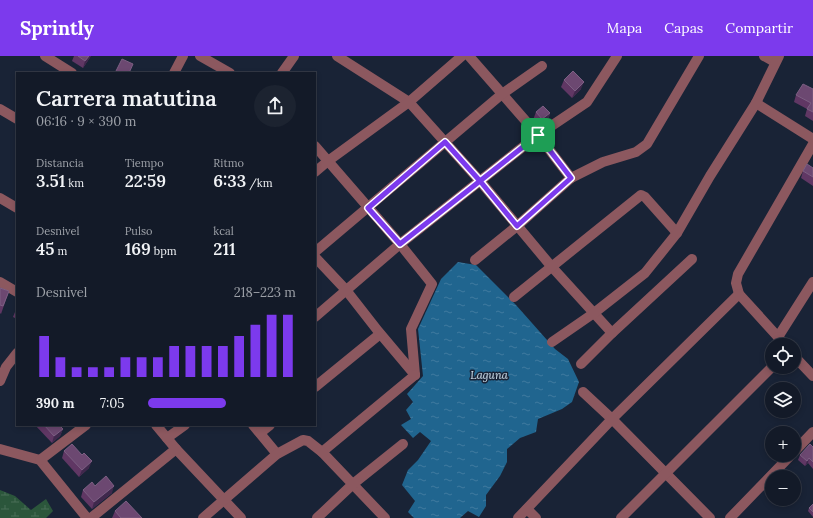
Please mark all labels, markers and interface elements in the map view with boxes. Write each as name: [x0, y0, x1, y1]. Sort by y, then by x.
text: Sprintly: [20, 16, 94, 40]
text: Mapa: [607, 19, 642, 37]
text: Capas: [664, 19, 703, 37]
text: Compartir: [725, 19, 793, 37]
text: Carrera matutina: [36, 84, 217, 112]
button: share: [254, 85, 296, 127]
text: 06:16 · 9 × 390 m: [36, 113, 136, 130]
pin: [521, 118, 555, 152]
icon: arrive: [527, 124, 549, 146]
text: Distancia: [36, 156, 84, 170]
text: Tiempo: [125, 156, 164, 170]
text: Ritmo: [213, 156, 244, 170]
text: 3.51: [36, 170, 65, 192]
text: 22:59: [125, 170, 166, 192]
text: 6:33: [213, 170, 246, 192]
text: km: [65, 176, 84, 190]
text: /km: [246, 176, 273, 190]
text: Desnivel: [36, 224, 79, 238]
text: Pulso: [125, 224, 152, 238]
text: kcal: [213, 224, 234, 238]
text: 45: [36, 238, 54, 260]
text: 169: [125, 238, 151, 260]
text: 211: [213, 238, 236, 260]
text: m: [54, 244, 67, 258]
text: bpm: [151, 244, 177, 258]
text: Desnivel: [36, 284, 87, 301]
text: 218–223 m: [234, 284, 296, 301]
map controls: [765, 338, 801, 506]
button: locate: [765, 338, 801, 374]
water label: Laguna: [470, 368, 509, 382]
button: layers: [765, 382, 801, 418]
text: 390 m: [36, 395, 74, 412]
text: 7:05: [100, 395, 124, 412]
button: +: [765, 426, 801, 462]
button: −: [765, 470, 801, 506]

